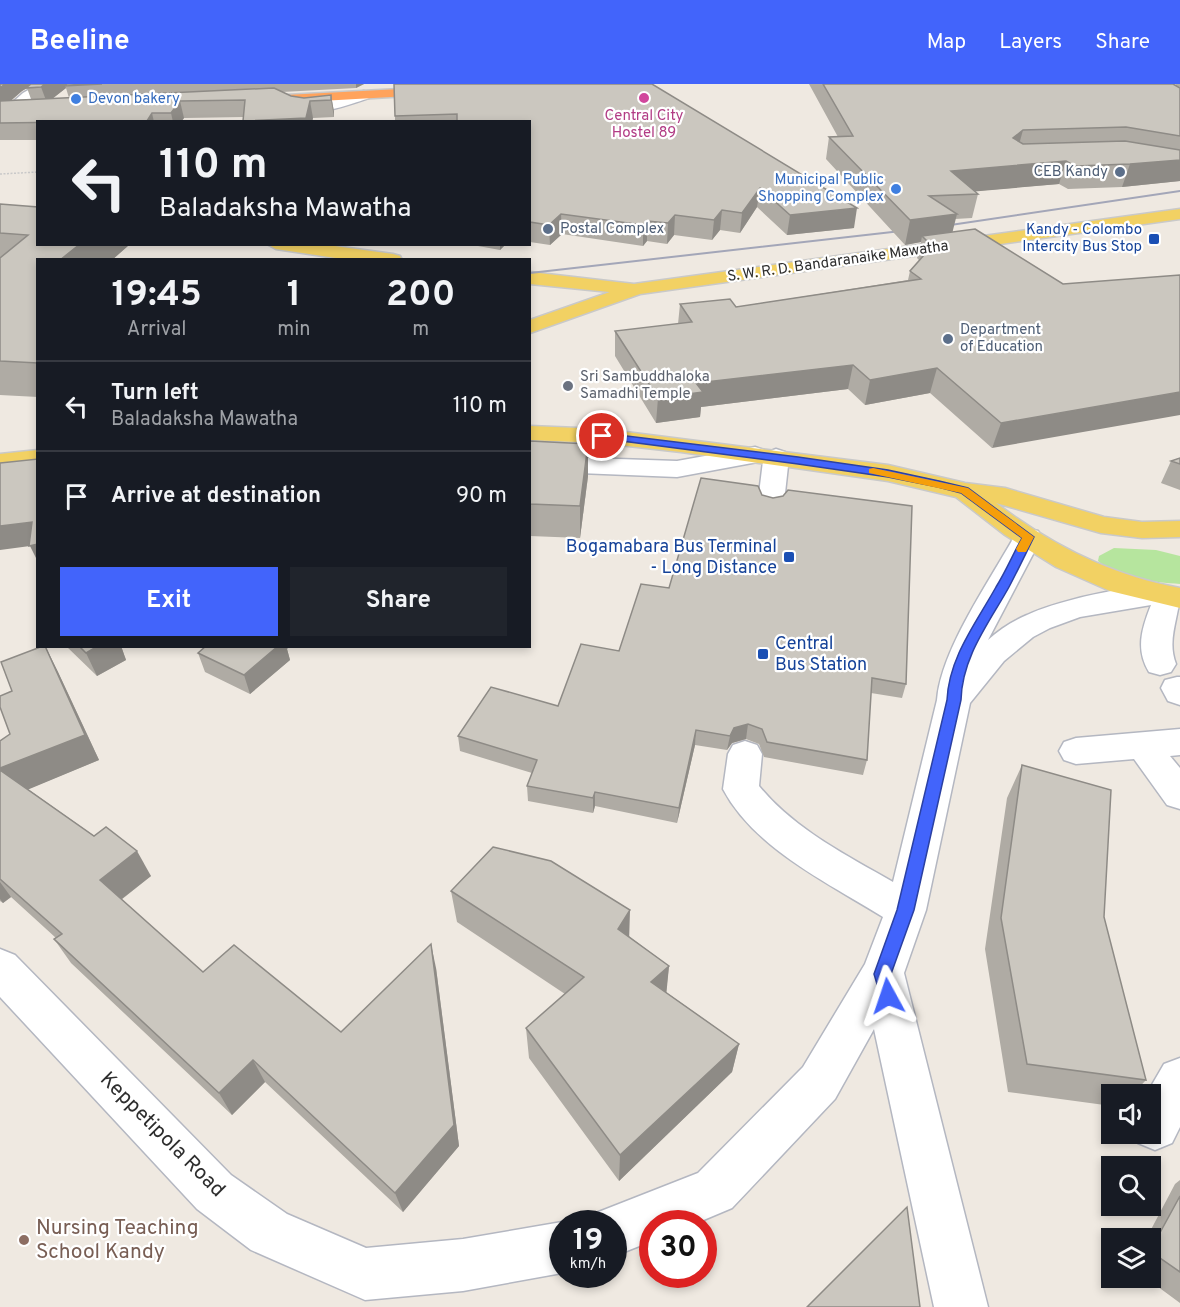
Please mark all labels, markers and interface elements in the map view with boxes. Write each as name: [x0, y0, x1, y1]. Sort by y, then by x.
text: Beeline: [30, 24, 130, 60]
text: Map: [927, 29, 966, 56]
text: Layers: [999, 29, 1062, 56]
text: Share: [1095, 29, 1150, 56]
place label: Devon bakery: [88, 90, 180, 109]
marker: Central City Hostel 89: [637, 91, 651, 105]
marker: Devon bakery: [69, 92, 83, 106]
place label: Central City Hostel 89: [604, 107, 684, 143]
text: 110 m: [159, 140, 268, 193]
icon: left: [60, 144, 138, 222]
place label: CEB Kandy: [1033, 163, 1108, 182]
marker: CEB Kandy: [1113, 165, 1127, 179]
place label: Municipal Public Shopping Complex: [758, 171, 884, 207]
marker: Municipal Public Shopping Complex: [889, 182, 903, 196]
text: Baladaksha Mawatha: [159, 192, 411, 226]
place label: Postal Complex: [560, 220, 664, 239]
place label: Kandy - Colombo Intercity Bus Stop: [1022, 221, 1142, 257]
marker: Postal Complex: [541, 222, 555, 236]
marker: Kandy - Colombo Intercity Bus Stop: [1147, 232, 1161, 246]
street label: S. W. R. D. Bandaranaike Mawatha: [726, 237, 950, 287]
text: 19:45: [111, 273, 202, 319]
text: 1: [287, 273, 301, 319]
text: 200: [386, 273, 456, 319]
text: Arrival: [127, 317, 186, 343]
text: min: [277, 317, 311, 343]
text: m: [412, 317, 429, 343]
place label: Department of Education: [960, 321, 1043, 357]
marker: Department of Education: [941, 332, 955, 346]
place label: Sri Sambuddhaloka Samadhi Temple: [580, 368, 710, 404]
marker: Sri Sambuddhaloka Samadhi Temple: [561, 379, 575, 393]
text: Turn left: [111, 380, 199, 407]
icon: left: [60, 390, 93, 423]
text: 110 m: [453, 393, 507, 420]
text: Baladaksha Mawatha: [111, 407, 298, 433]
pin: [576, 410, 627, 461]
icon: arrive: [585, 419, 618, 452]
icon: arrive: [60, 480, 93, 513]
text: Arrive at destination: [111, 483, 321, 510]
text: 90 m: [456, 483, 507, 510]
place label: Bogamabara Bus Terminal - Long Distance: [566, 536, 777, 580]
marker: Bogamabara Bus Terminal - Long Distance: [782, 550, 796, 564]
button: Exit: [60, 567, 278, 636]
button: Share: [290, 567, 507, 636]
place label: Central Bus Station: [775, 633, 867, 677]
marker: Central Bus Station: [756, 647, 770, 661]
position arrow: [856, 964, 920, 1028]
street label: Keppetipola Road: [93, 1066, 231, 1204]
map controls: [1101, 1084, 1161, 1288]
button: sound: [1101, 1084, 1161, 1144]
button: search: [1101, 1156, 1161, 1216]
speed limit sign: 30: [639, 1210, 717, 1288]
place label: Nursing Teaching School Kandy: [36, 1215, 199, 1266]
text: 19: [573, 1223, 603, 1260]
button: layers: [1101, 1228, 1161, 1288]
marker: Nursing Teaching School Kandy: [17, 1233, 31, 1247]
text: km/h: [570, 1255, 606, 1274]

